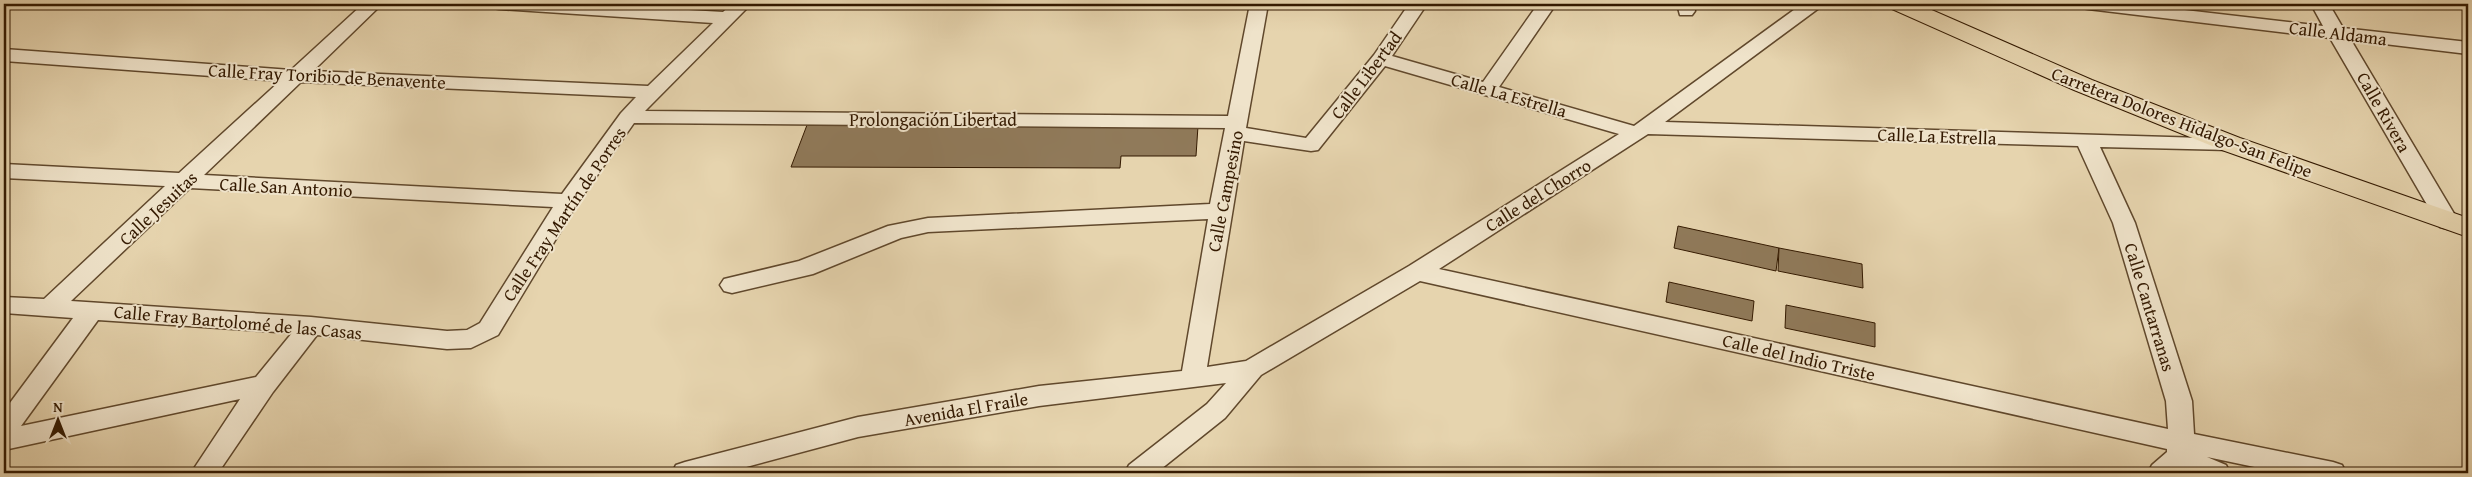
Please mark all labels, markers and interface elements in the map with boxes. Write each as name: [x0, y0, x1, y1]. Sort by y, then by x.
street label: Calle Aldama: [2288, 14, 2389, 52]
street label: Calle Libertad: [1324, 25, 1408, 125]
street label: Calle Fray Toribio de Benavente: [208, 56, 446, 96]
street label: Carretera Dolores Hidalgo-San Felipe: [2048, 60, 2316, 184]
street label: Calle La Estrella: [1448, 66, 1570, 124]
street label: Calle Rivera: [2350, 67, 2418, 158]
street label: Prolongación Libertad: [849, 106, 1017, 133]
street label: Calle La Estrella: [1877, 120, 1997, 152]
street label: Calle Fray Martín de Porres: [495, 121, 633, 307]
street label: Calle Campesino: [1200, 128, 1250, 254]
street label: Calle del Chorro: [1480, 152, 1596, 238]
street label: Calle Jesuitas: [113, 164, 203, 252]
street label: Calle San Antonio: [219, 170, 353, 204]
street label: Calle Cantarranas: [2118, 239, 2182, 375]
street label: Calle Fray Bartolomé de las Casas: [113, 298, 363, 346]
street label: Calle del Indio Triste: [1720, 326, 1878, 388]
street label: Avenida El Fraile: [902, 385, 1030, 433]
north arrow: [32, 394, 82, 444]
text: N: [53, 397, 63, 417]

